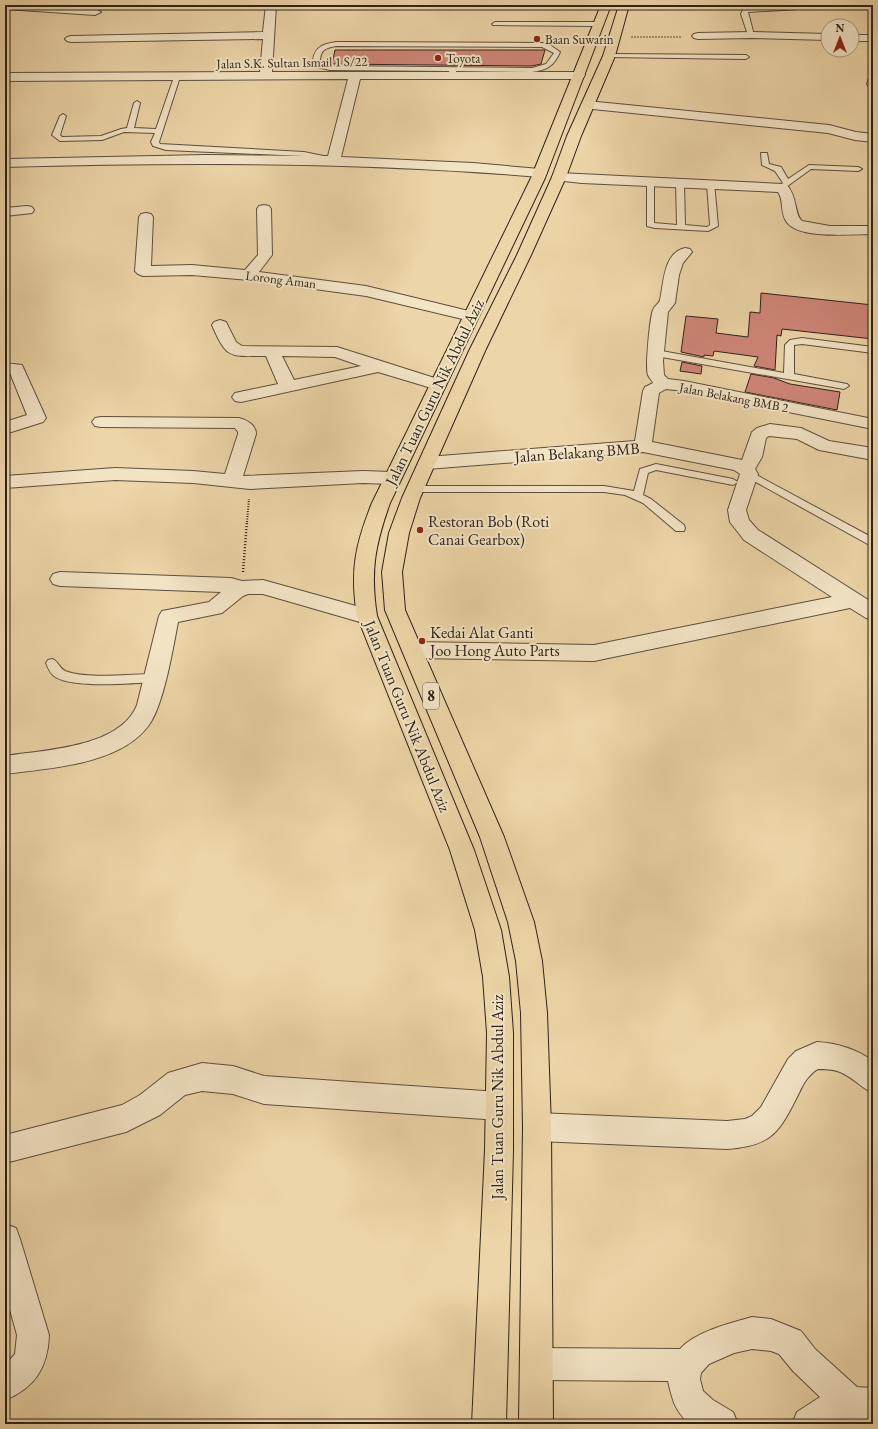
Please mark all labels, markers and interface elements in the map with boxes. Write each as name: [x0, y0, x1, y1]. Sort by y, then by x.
north arrow: [820, 18, 860, 58]
text: N: [836, 21, 845, 35]
place label: Baan Suwarin: [545, 31, 614, 48]
marker: Baan Suwarin: [532, 34, 542, 44]
place label: Toyota: [446, 50, 481, 67]
street label: Jalan S.K. Sultan Ismail 1 S/22: [215, 53, 368, 72]
marker: Toyota: [433, 53, 443, 63]
street label: Lorong Aman: [245, 267, 317, 292]
street label: Jalan Tuan Guru Nik Abdul Aziz: [379, 296, 489, 491]
street label: Jalan Belakang BMB 2: [677, 378, 791, 417]
street label: Jalan Belakang BMB: [512, 438, 640, 467]
place label: Restoran Bob (Roti Canai Gearbox): [428, 511, 549, 550]
marker: Restoran Bob (Roti Canai Gearbox): [415, 525, 425, 535]
street label: Jalan Tuan Guru Nik Abdul Aziz: [359, 615, 456, 815]
place label: Kedai Alat Ganti Joo Hong Auto Parts: [428, 622, 560, 661]
marker: Kedai Alat Ganti Joo Hong Auto Parts: [417, 636, 427, 646]
road number: 8: [423, 683, 439, 709]
street label: Jalan Tuan Guru Nik Abdul Aziz: [487, 995, 508, 1201]

